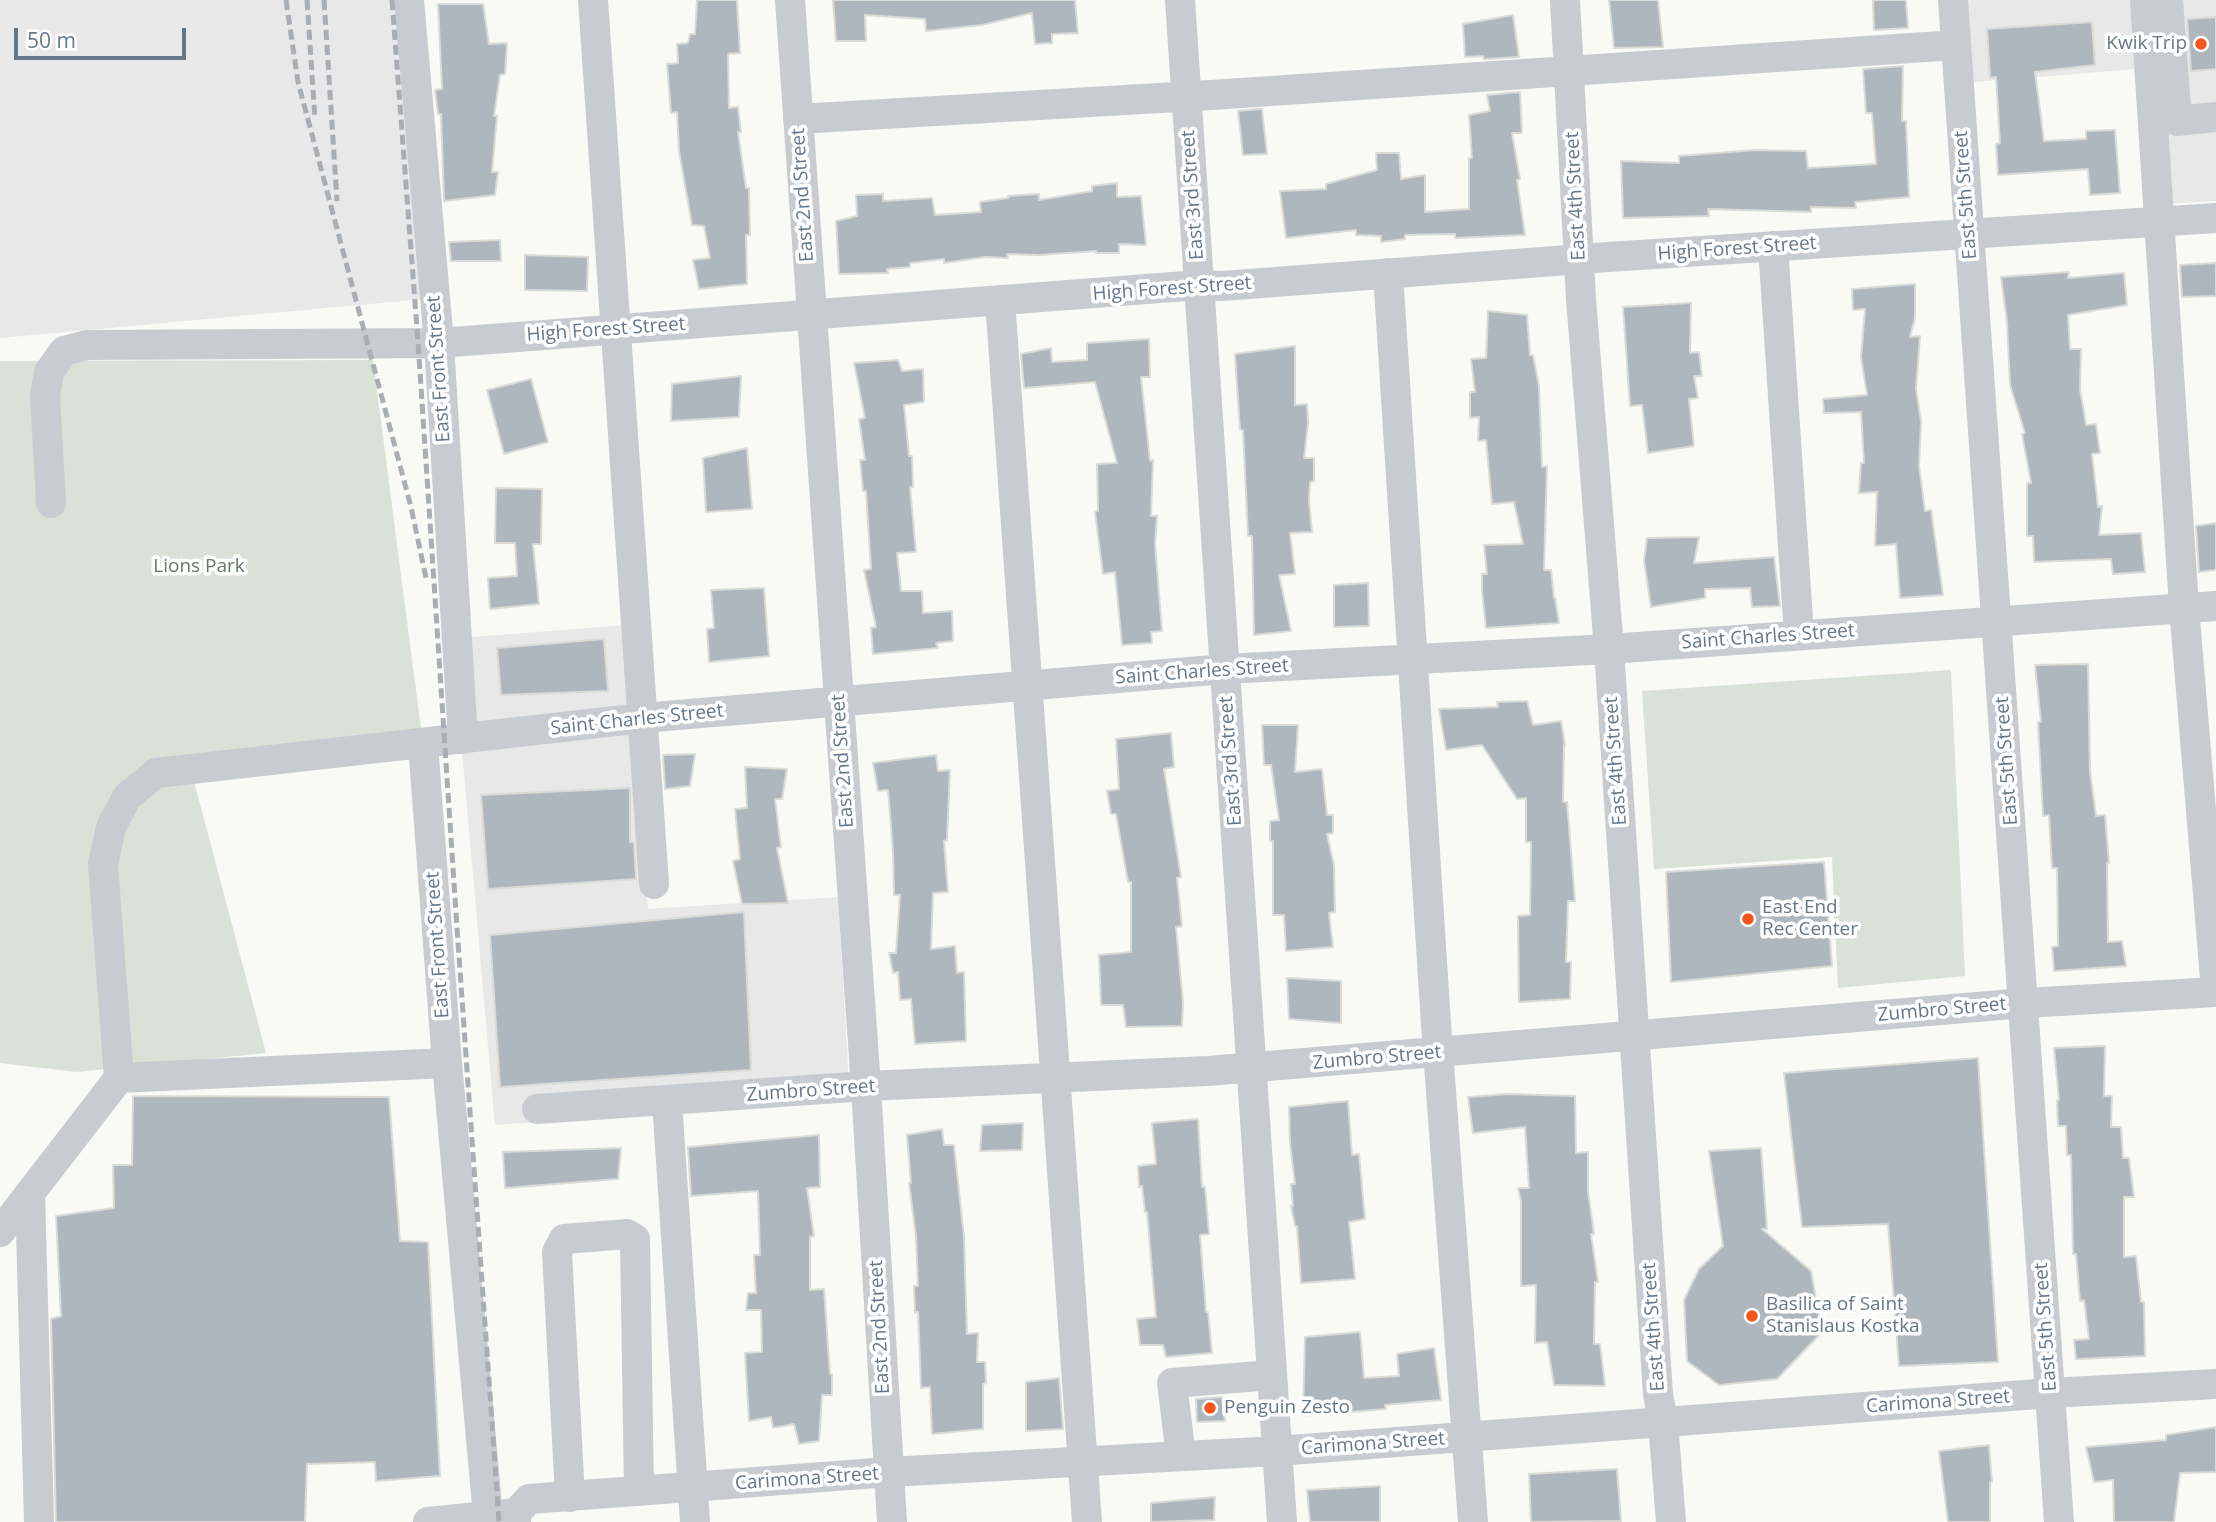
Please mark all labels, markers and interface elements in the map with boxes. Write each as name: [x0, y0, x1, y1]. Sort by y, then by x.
scale bar: [18, 14, 189, 58]
text: 50 m: [27, 26, 76, 54]
place label: Kwik Trip: [2106, 33, 2187, 55]
marker: Kwik Trip: [2193, 36, 2209, 52]
street label: East 2nd Street: [787, 127, 819, 263]
street label: East 3rd Street: [1177, 129, 1209, 261]
street label: East 5th Street: [1950, 130, 1982, 260]
street label: East 4th Street: [1561, 131, 1591, 261]
street label: High Forest Street: [1657, 232, 1817, 266]
street label: High Forest Street: [1092, 272, 1252, 306]
street label: East Front Street: [422, 295, 456, 443]
street label: High Forest Street: [526, 313, 686, 347]
park label: Lions Park: [153, 556, 245, 578]
street label: Saint Charles Street: [1681, 620, 1855, 654]
street label: Saint Charles Street: [1115, 655, 1289, 689]
street label: East 2nd Street: [827, 693, 859, 829]
street label: East 3rd Street: [1215, 695, 1247, 827]
street label: East 4th Street: [1600, 696, 1632, 826]
street label: East 5th Street: [1991, 696, 2023, 826]
street label: Saint Charles Street: [549, 700, 725, 740]
street label: East Front Street: [421, 871, 455, 1019]
place label: East End Rec Center: [1762, 897, 1858, 941]
marker: East End Rec Center: [1740, 911, 1756, 927]
street label: Zumbro Street: [1877, 993, 2007, 1027]
street label: Zumbro Street: [1312, 1041, 1442, 1075]
street label: Zumbro Street: [746, 1075, 876, 1107]
street label: East 2nd Street: [865, 1259, 895, 1395]
street label: East 4th Street: [1638, 1262, 1670, 1392]
street label: East 5th Street: [2030, 1262, 2062, 1392]
place label: Basilica of Saint Stanislaus Kostka: [1766, 1294, 1920, 1338]
marker: Basilica of Saint Stanislaus Kostka: [1744, 1308, 1760, 1324]
street label: Carimona Street: [1865, 1386, 2011, 1418]
place label: Penguin Zesto: [1224, 1397, 1350, 1419]
marker: Penguin Zesto: [1202, 1400, 1218, 1416]
street label: Carimona Street: [1300, 1428, 1446, 1460]
street label: Carimona Street: [734, 1463, 880, 1495]

